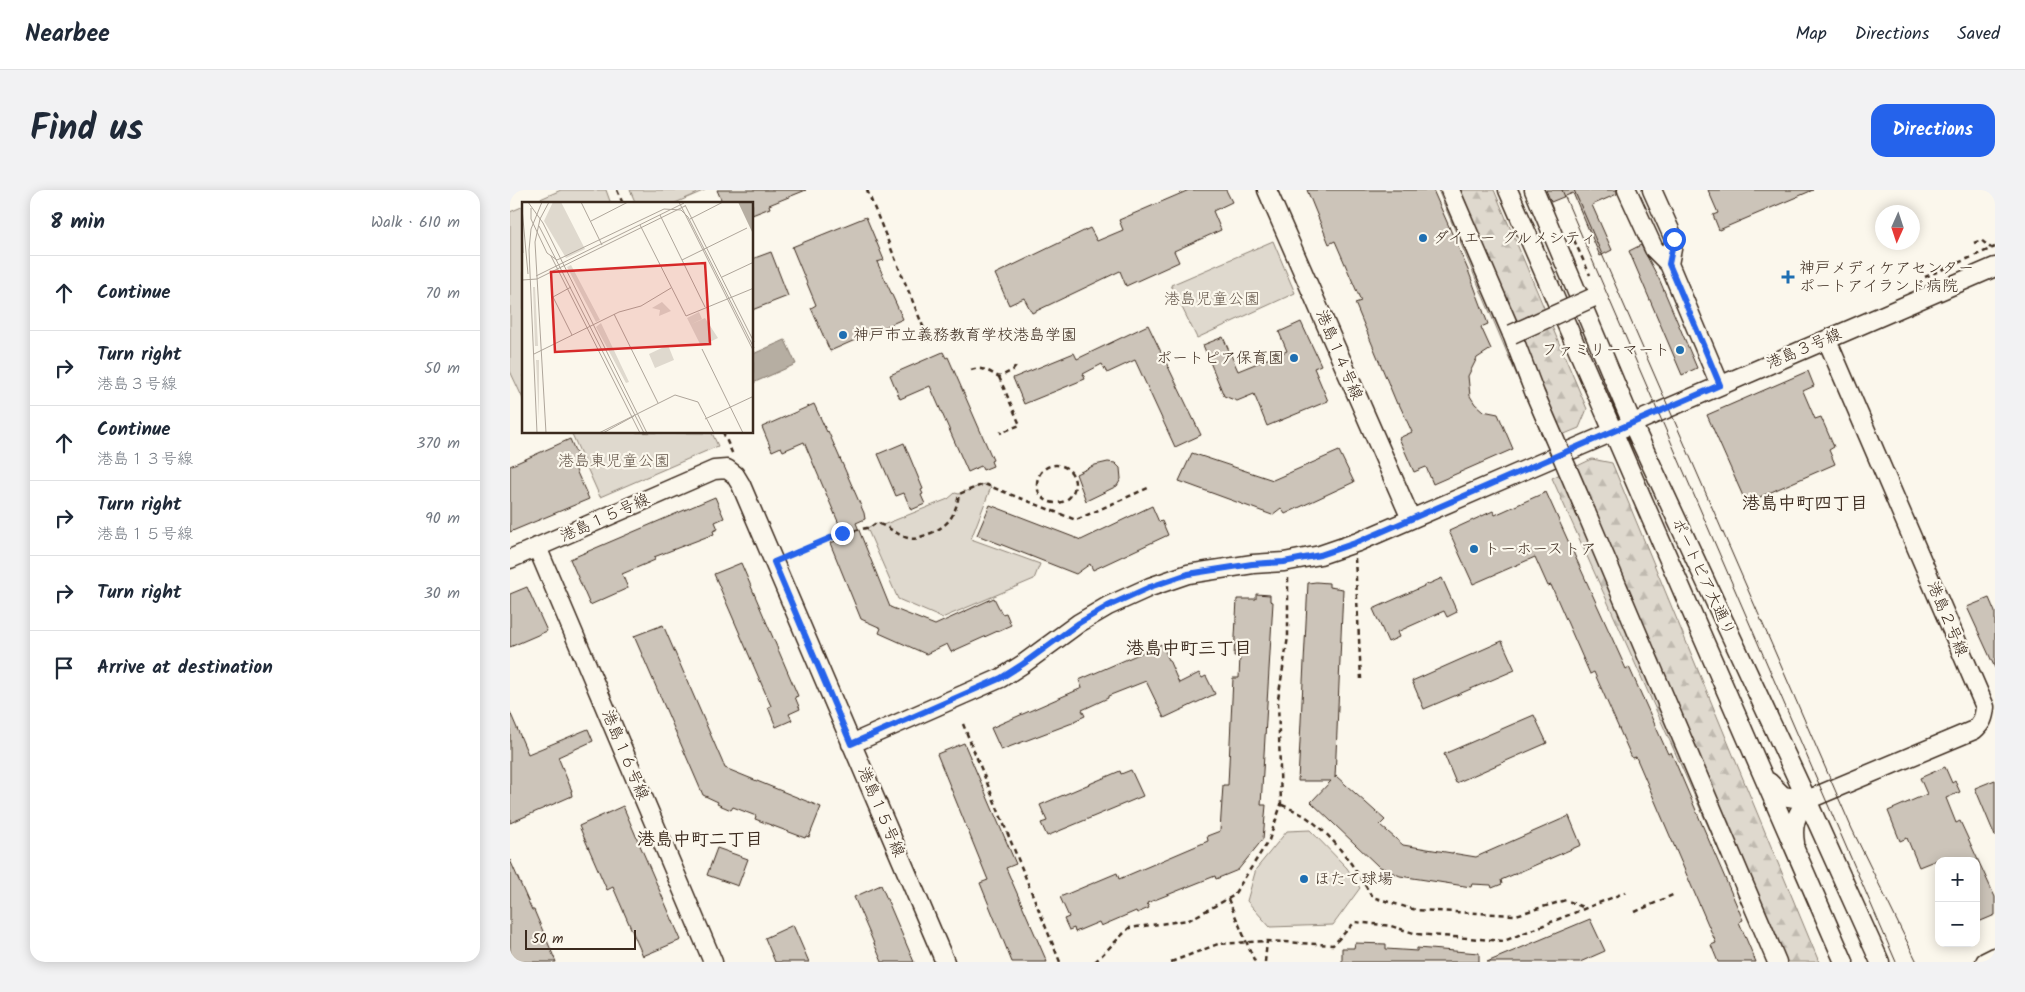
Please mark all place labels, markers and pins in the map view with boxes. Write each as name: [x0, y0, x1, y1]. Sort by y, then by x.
place label: ダイエー グルメシティ: [1433, 226, 1597, 251]
marker: ダイエー グルメシティ: [1417, 232, 1429, 244]
place label: 神戸メディケアセンター ポートアイランド病院: [1799, 256, 1974, 299]
marker: 神戸メディケアセンター ポートアイランド病院: [1781, 270, 1795, 284]
place label: 神戸市立義務教育学校港島学園: [853, 323, 1077, 348]
marker: 神戸市立義務教育学校港島学園: [837, 329, 849, 341]
place label: ファミリーマート: [1542, 338, 1670, 363]
marker: ファミリーマート: [1674, 344, 1686, 356]
place label: ポートピア保育園: [1156, 346, 1284, 371]
marker: ポートピア保育園: [1288, 352, 1300, 364]
place label: トーホーストア: [1484, 537, 1596, 562]
marker: トーホーストア: [1468, 543, 1480, 555]
place label: ほたて球場: [1314, 867, 1393, 892]
marker: ほたて球場: [1298, 873, 1310, 885]

